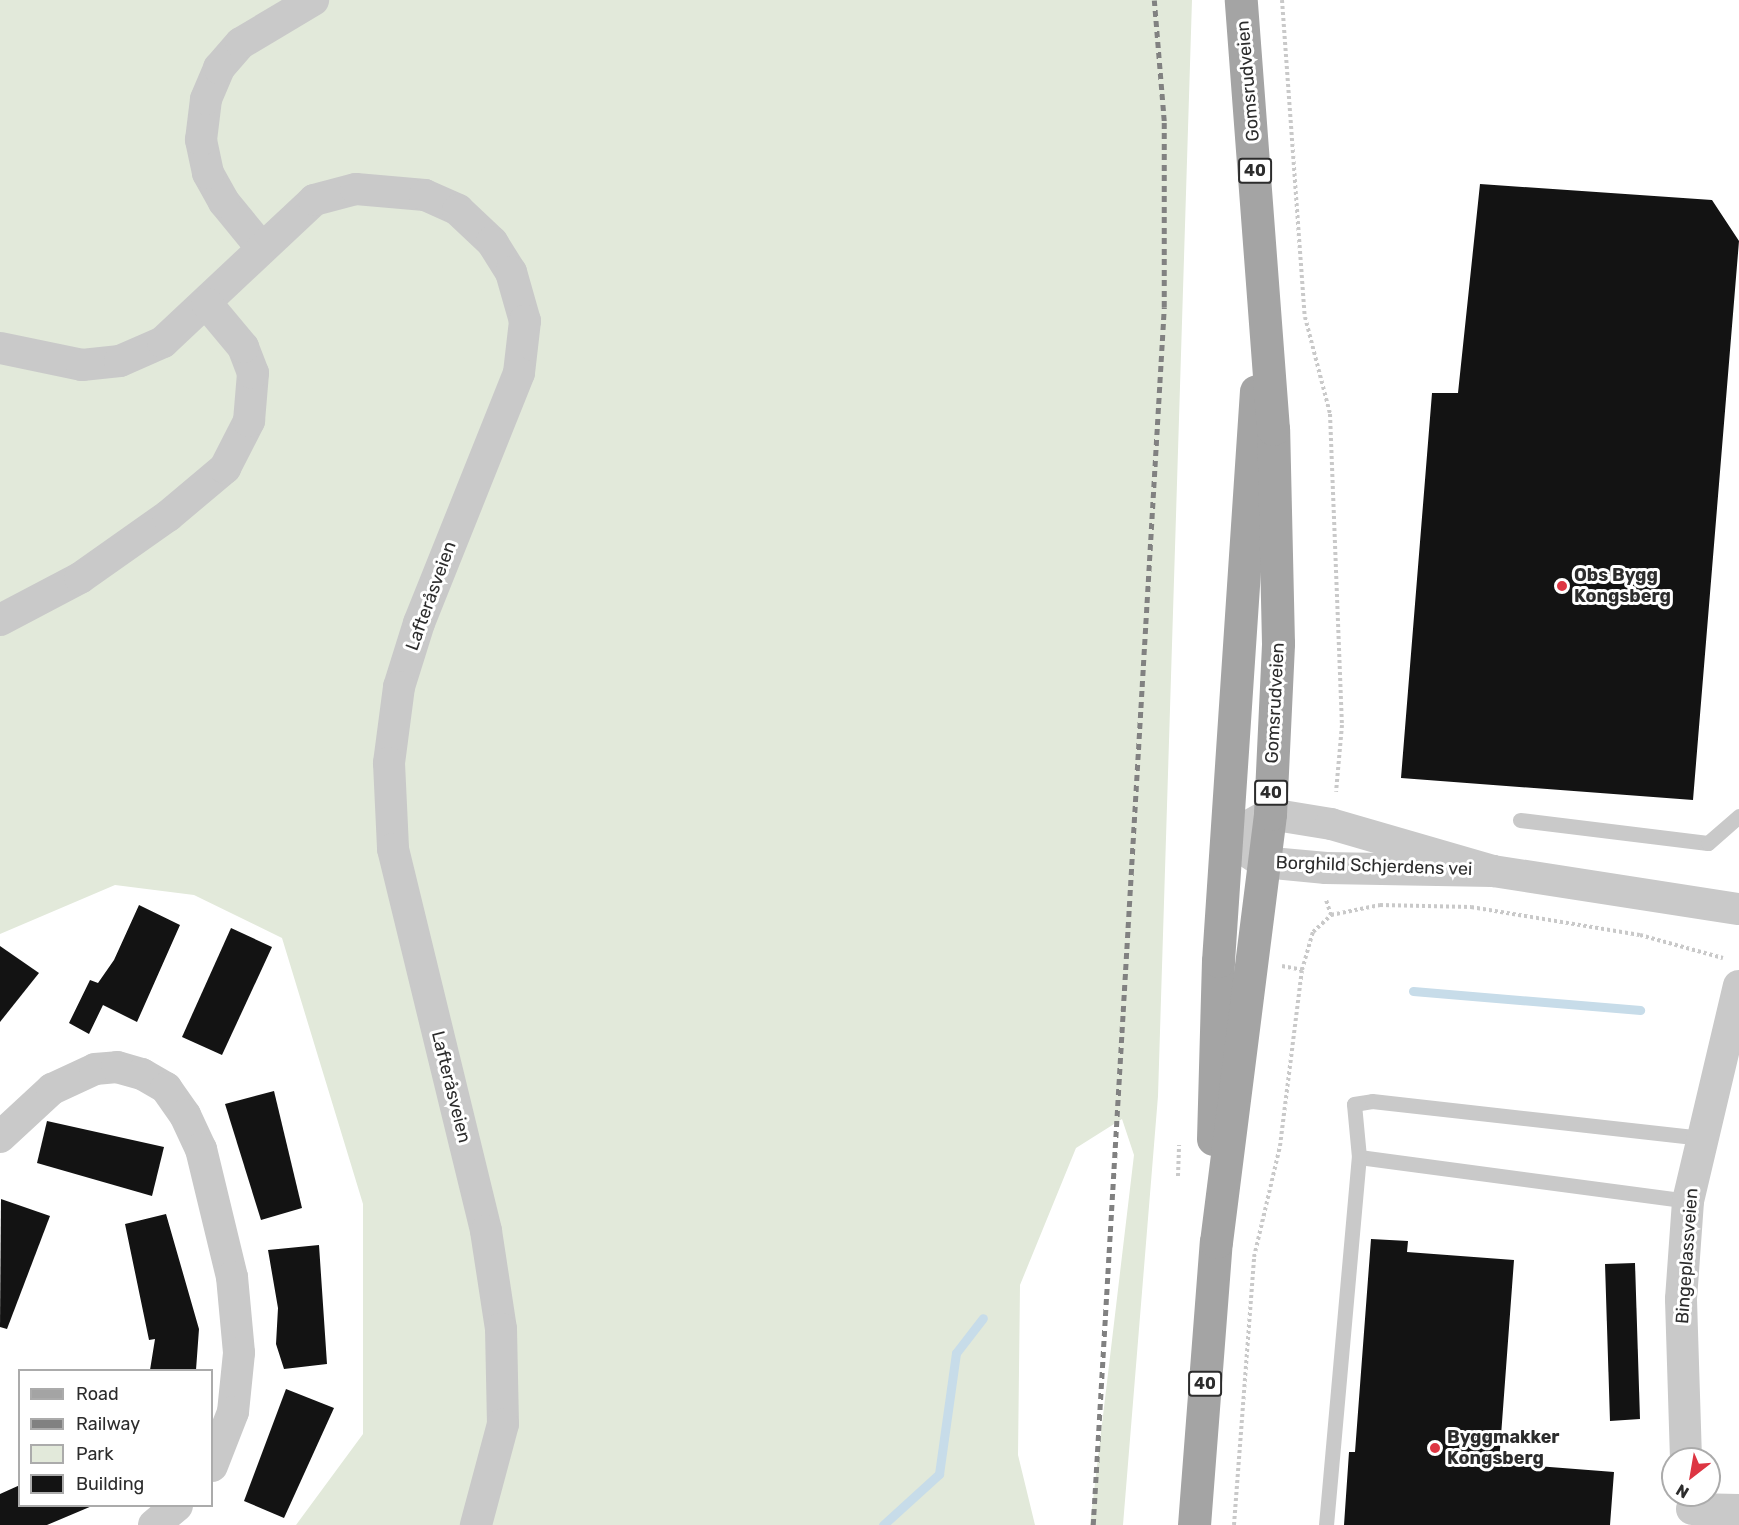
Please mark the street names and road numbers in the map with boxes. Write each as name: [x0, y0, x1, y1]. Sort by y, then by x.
street label: Gomsrudveien: [1232, 20, 1264, 142]
road number: 40: [1237, 158, 1273, 184]
street label: Lafteråsveien: [401, 538, 461, 654]
street label: Gomsrudveien: [1261, 642, 1289, 764]
road number: 40: [1253, 780, 1289, 806]
street label: Borghild Schjerdens vei: [1275, 852, 1473, 880]
street label: Lafteråsveien: [427, 1029, 475, 1145]
street label: Bingeplassveien: [1671, 1187, 1703, 1325]
road number: 40: [1187, 1371, 1223, 1397]

